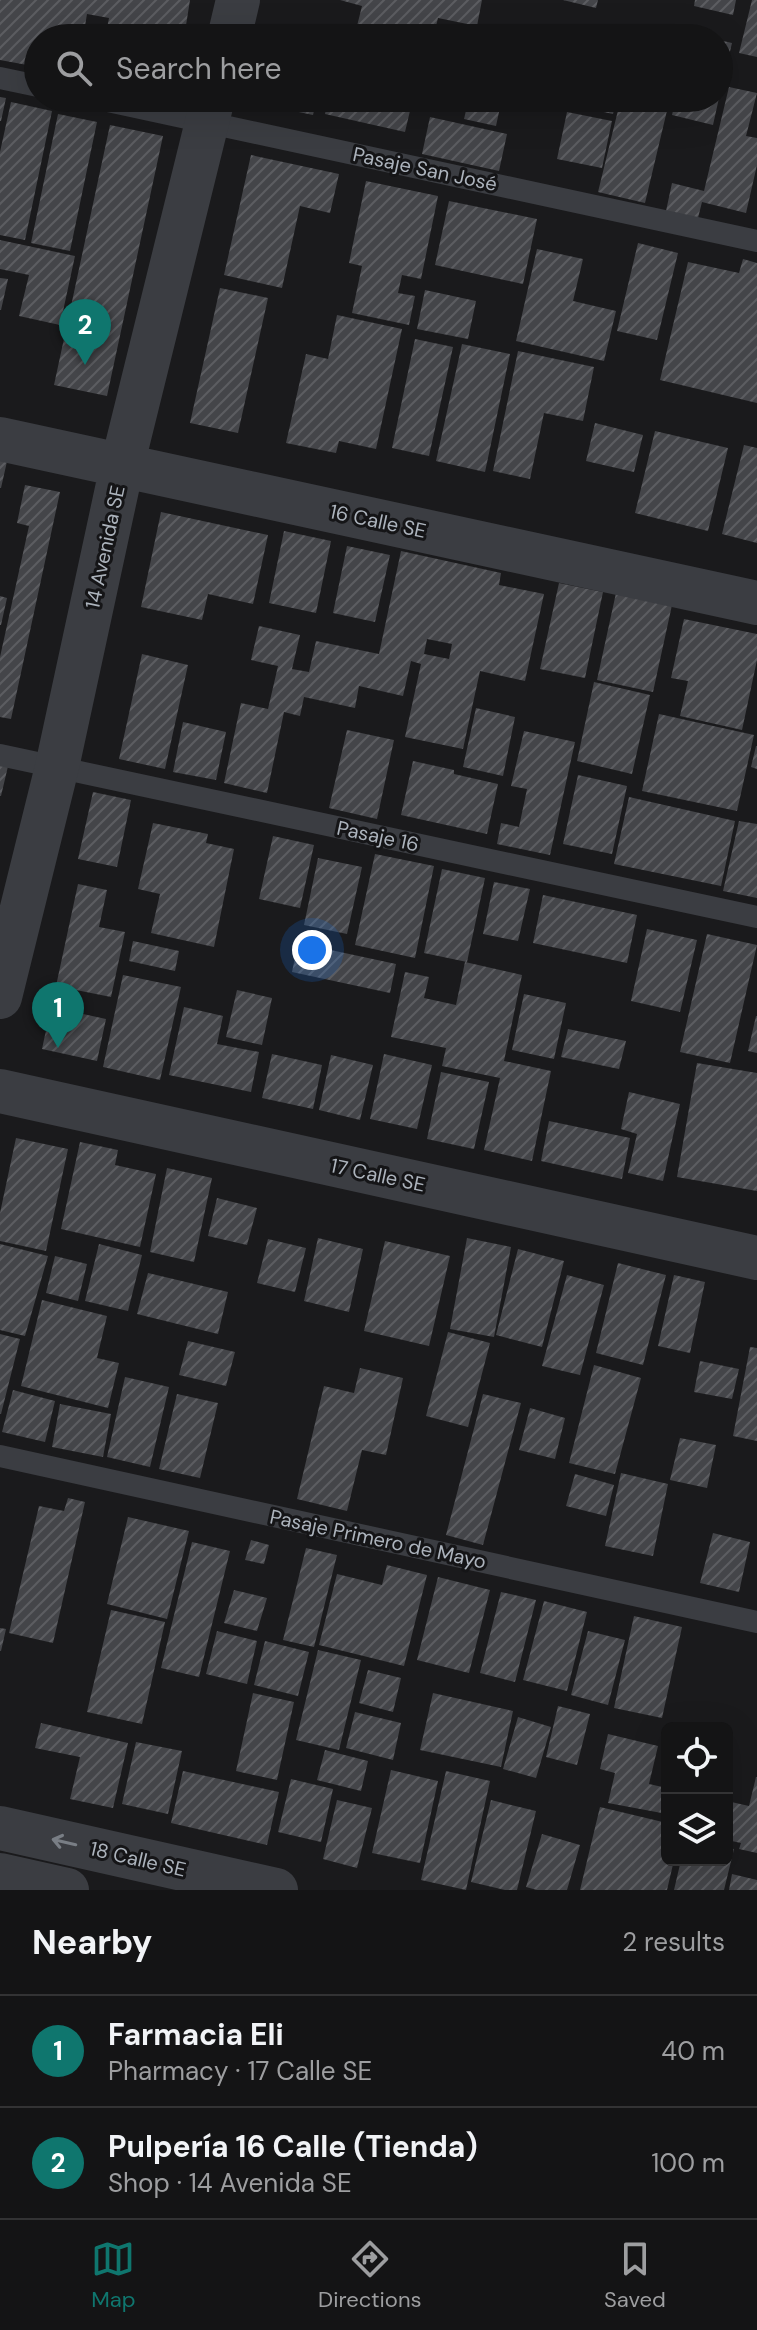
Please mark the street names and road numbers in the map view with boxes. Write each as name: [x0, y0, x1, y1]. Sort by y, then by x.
street label: Pasaje San José: [350, 141, 500, 197]
street label: 14 Avenida SE: [79, 483, 131, 611]
street label: 16 Calle SE: [327, 498, 429, 544]
street label: Pasaje 16: [335, 815, 421, 857]
street label: 17 Calle SE: [328, 1152, 428, 1198]
street label: Pasaje Primero de Mayo: [268, 1503, 488, 1575]
street label: 18 Calle SE: [88, 1835, 188, 1883]

